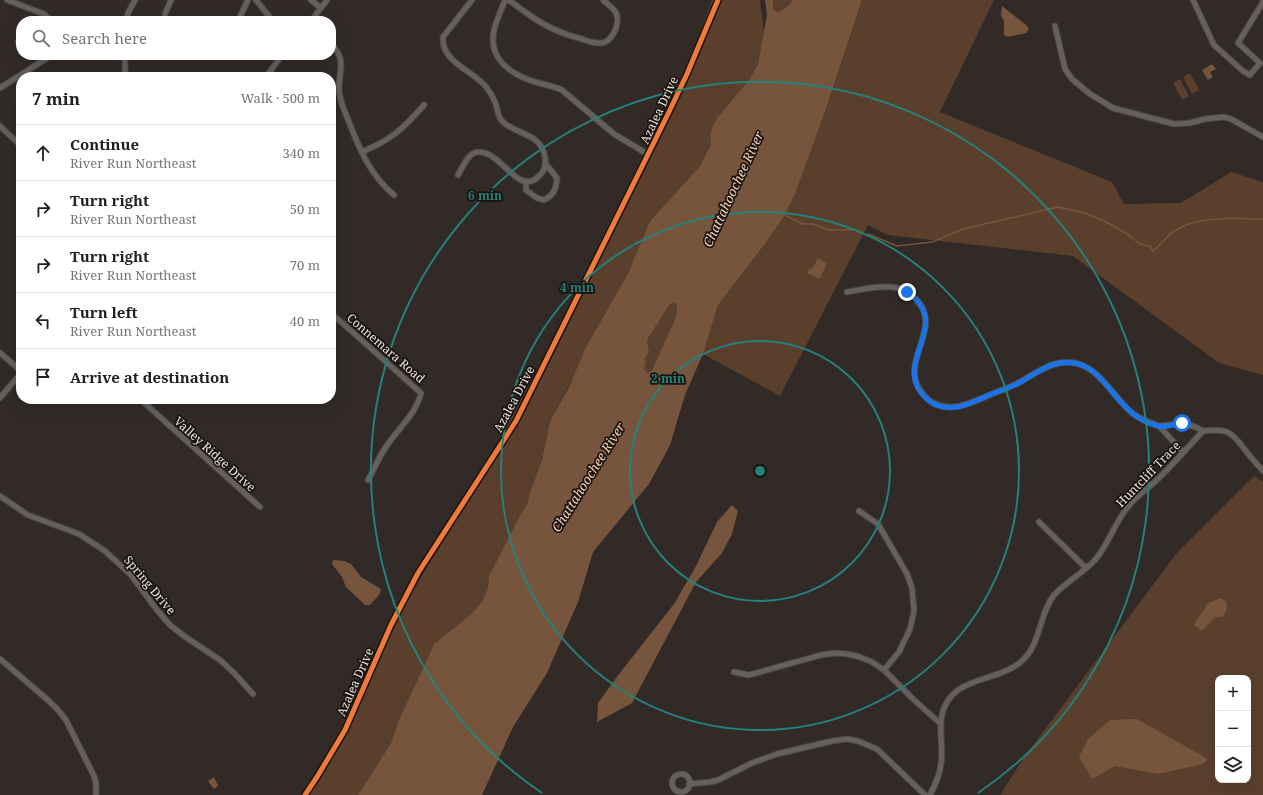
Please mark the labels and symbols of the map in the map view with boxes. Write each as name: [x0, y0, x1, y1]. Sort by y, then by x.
street label: Azalea Drive: [636, 73, 682, 147]
water label: Chattahoochee River: [698, 127, 768, 250]
text: 6 min: [468, 187, 502, 204]
text: 4 min: [560, 279, 594, 296]
route end: [898, 283, 916, 301]
street label: Connemara Road: [343, 309, 429, 387]
street label: Azalea Drive: [489, 363, 539, 435]
text: 2 min: [651, 370, 685, 387]
street label: Valley Ridge Drive: [170, 413, 260, 495]
route start: [1173, 414, 1191, 432]
water label: Chattahoochee River: [547, 418, 629, 535]
street label: Huntcliff Trace: [1112, 437, 1184, 511]
centre of rings: [753, 464, 767, 478]
street label: Spring Drive: [120, 552, 180, 618]
street label: Azalea Drive: [332, 645, 378, 719]

